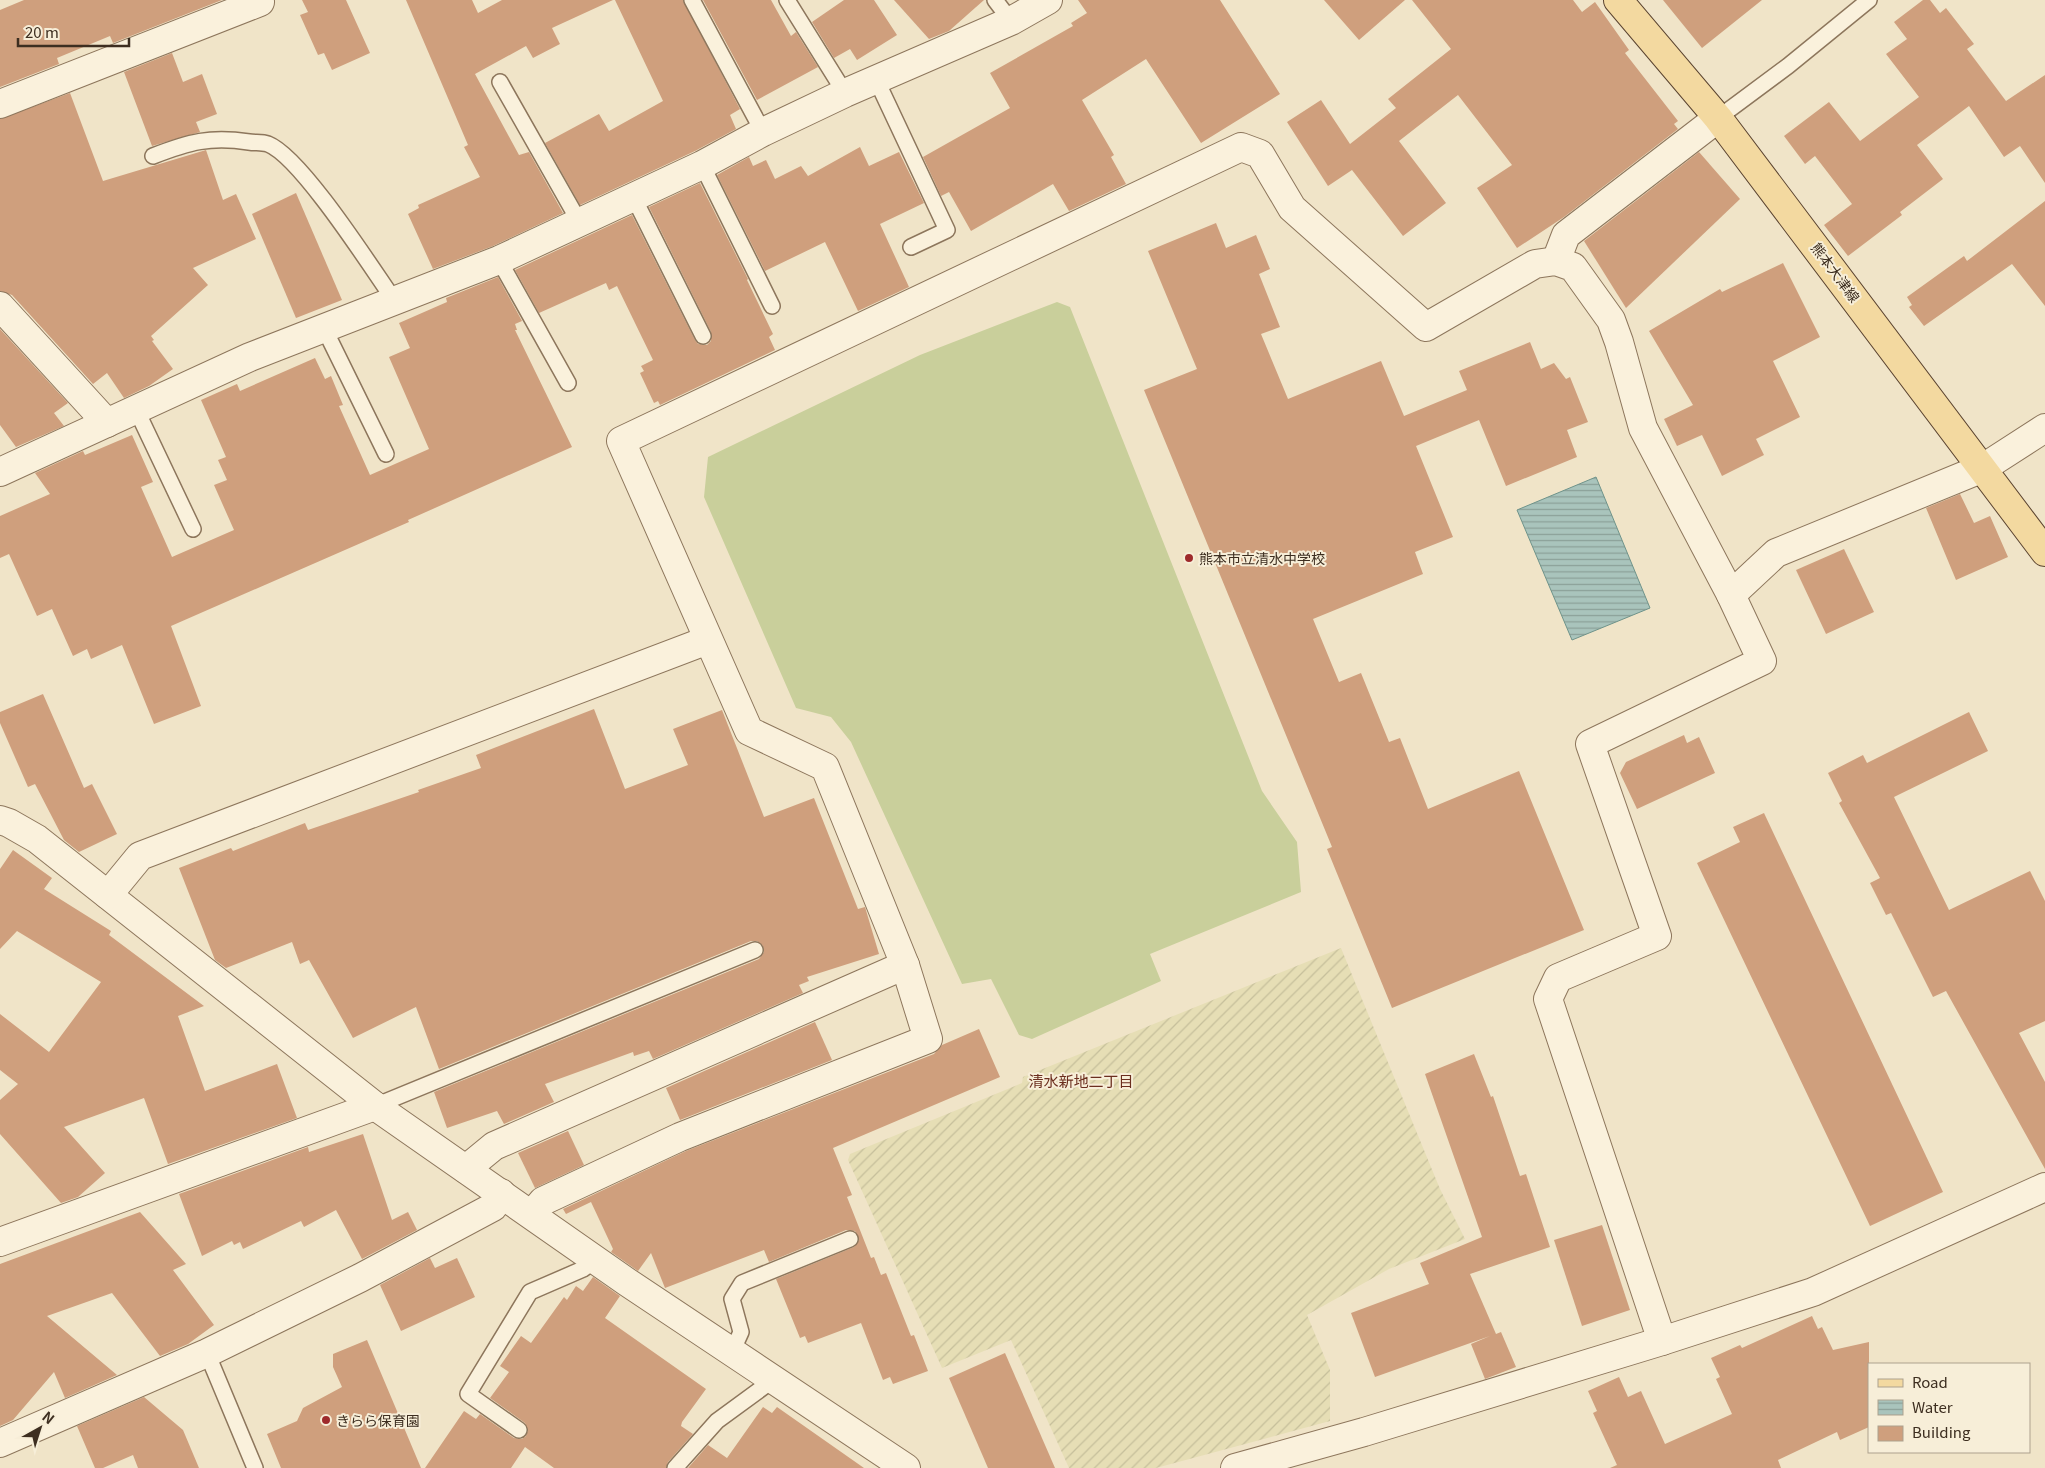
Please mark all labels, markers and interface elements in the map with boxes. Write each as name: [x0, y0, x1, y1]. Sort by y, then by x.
scale bar: [18, 15, 129, 47]
text: 20 m: [25, 21, 59, 42]
street label: 熊本大津線: [1807, 238, 1865, 306]
place label: 熊本市立清水中学校: [1199, 548, 1325, 568]
marker: 熊本市立清水中学校: [1183, 552, 1195, 564]
district label: 清水新地二丁目: [1028, 1070, 1134, 1091]
legend: [1868, 1363, 2030, 1453]
text: Road: [1912, 1371, 1948, 1392]
text: Water: [1912, 1396, 1953, 1417]
north arrow: [15, 1403, 65, 1453]
text: N: [38, 1406, 59, 1428]
place label: きらら保育園: [336, 1410, 420, 1430]
marker: きらら保育園: [320, 1414, 332, 1426]
text: Building: [1912, 1421, 1971, 1442]

